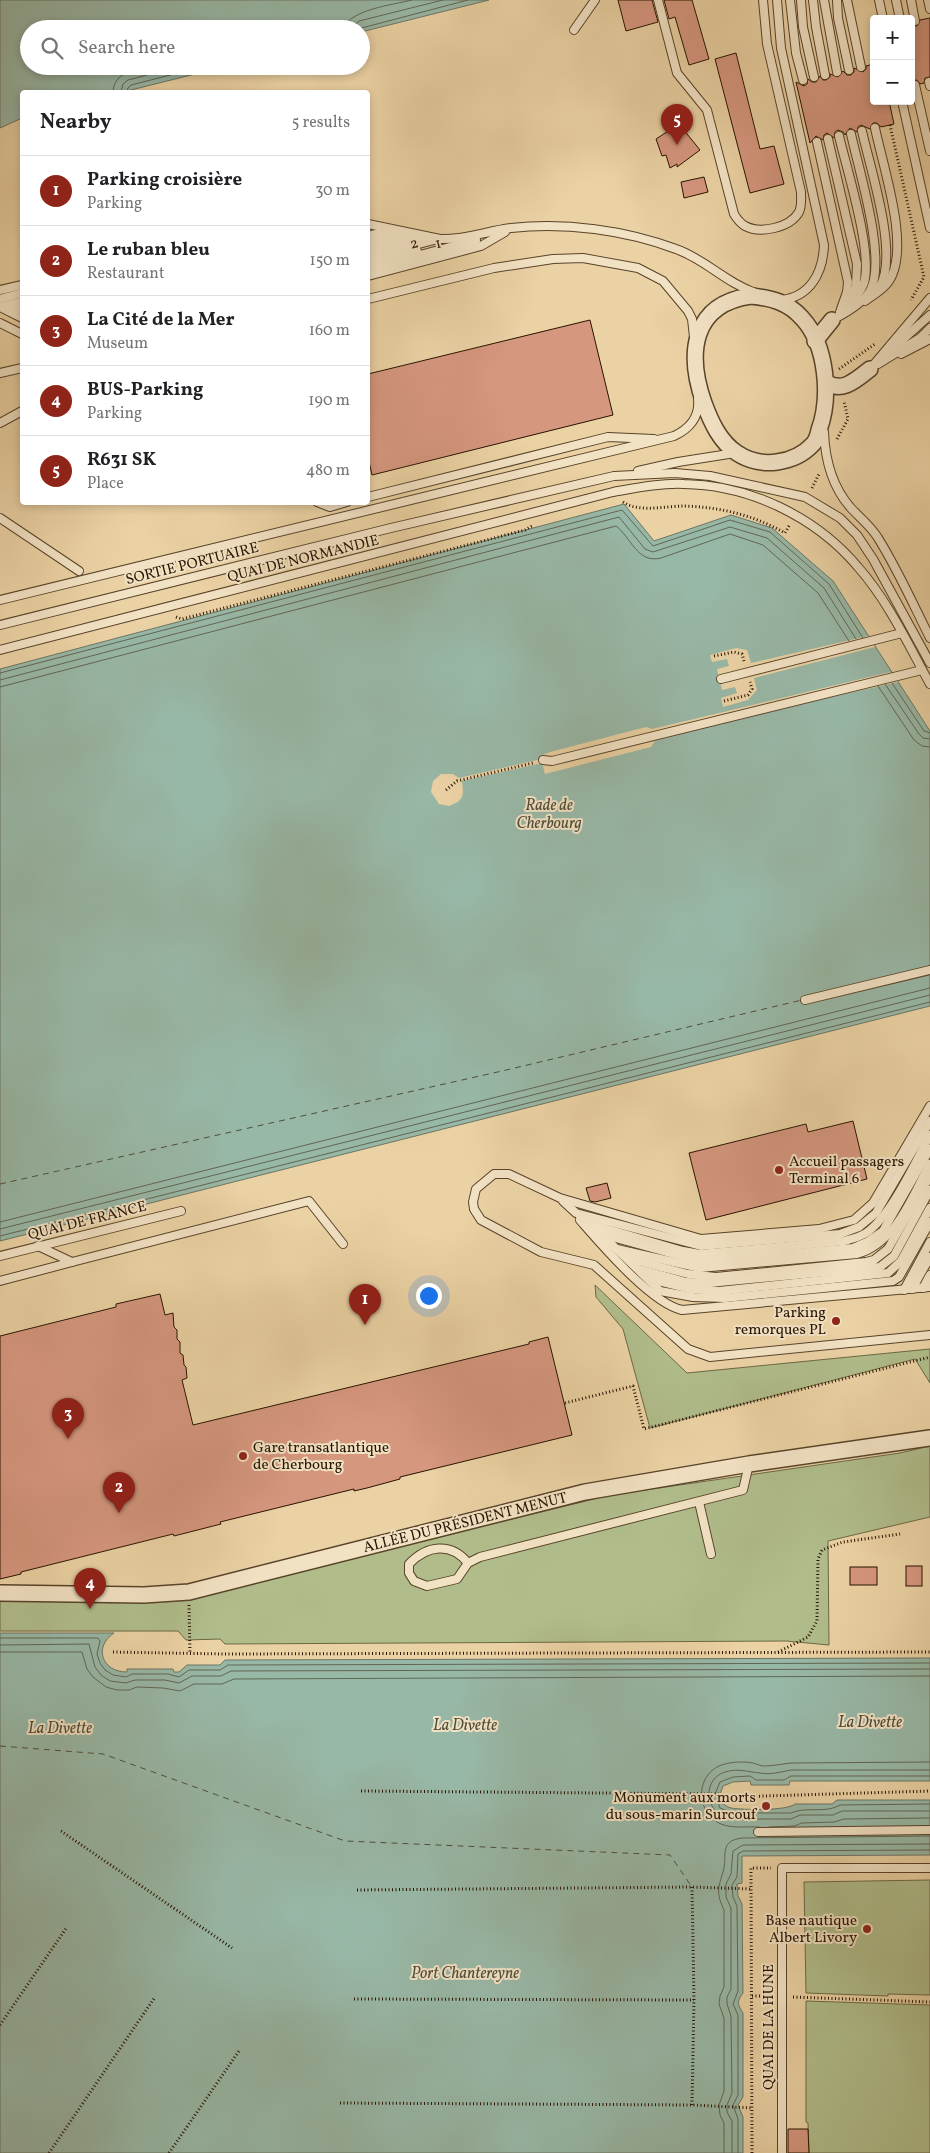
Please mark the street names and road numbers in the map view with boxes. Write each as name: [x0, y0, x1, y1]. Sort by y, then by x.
street label: 2: [408, 233, 421, 256]
street label: 1: [433, 234, 444, 255]
street label: QUAI DE NORMANDIE: [225, 530, 381, 588]
street label: SORTIE PORTUAIRE: [124, 538, 261, 591]
street label: QUAI DE FRANCE: [26, 1197, 149, 1246]
street label: ALLÉE DU PRÉSIDENT MENUT: [361, 1488, 570, 1559]
street label: QUAI DE LA HUNE: [759, 1964, 780, 2090]

